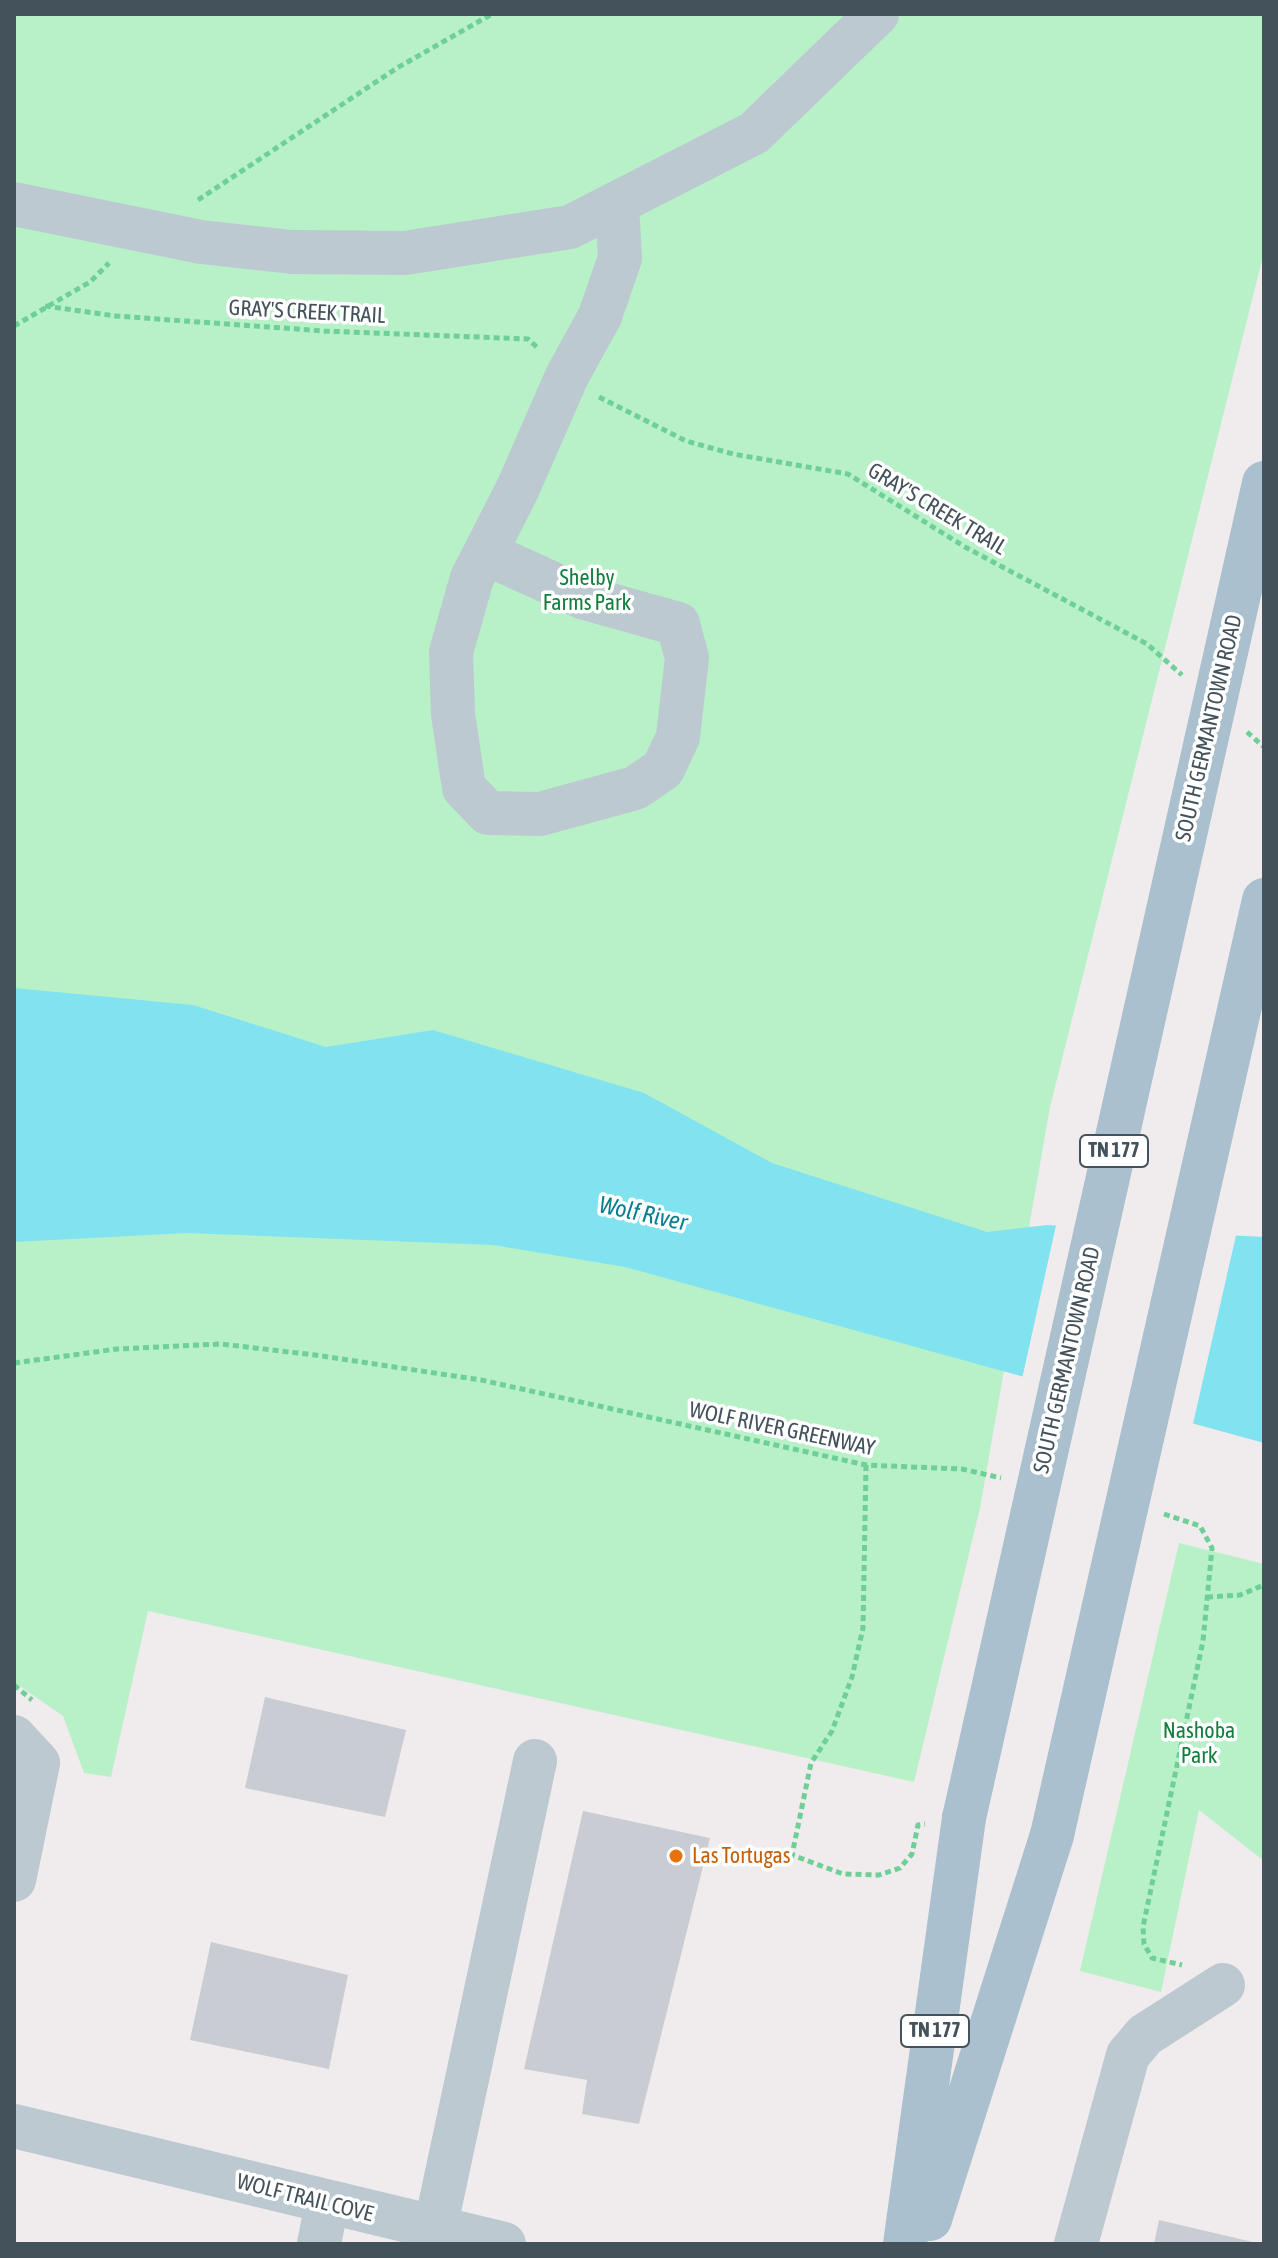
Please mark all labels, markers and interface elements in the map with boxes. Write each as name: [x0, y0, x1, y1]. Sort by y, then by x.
street label: GRAY'S CREEK TRAIL: [228, 295, 386, 329]
street label: GRAY'S CREEK TRAIL: [863, 457, 1011, 561]
park label: Shelby Farms Park: [543, 565, 631, 616]
street label: SOUTH GERMANTOWN ROAD: [1170, 612, 1248, 844]
road number: TN 177: [1080, 1135, 1148, 1167]
water label: Wolf River: [596, 1191, 690, 1237]
street label: SOUTH GERMANTOWN ROAD: [1028, 1244, 1106, 1476]
street label: WOLF RIVER GREENWAY: [687, 1396, 877, 1462]
park label: Nashoba Park: [1163, 1718, 1235, 1770]
place label: Las Tortugas: [692, 1843, 790, 1869]
marker: Las Tortugas: [667, 1847, 685, 1865]
road number: TN 177: [901, 2015, 969, 2047]
street label: WOLF TRAIL COVE: [234, 2168, 376, 2228]

